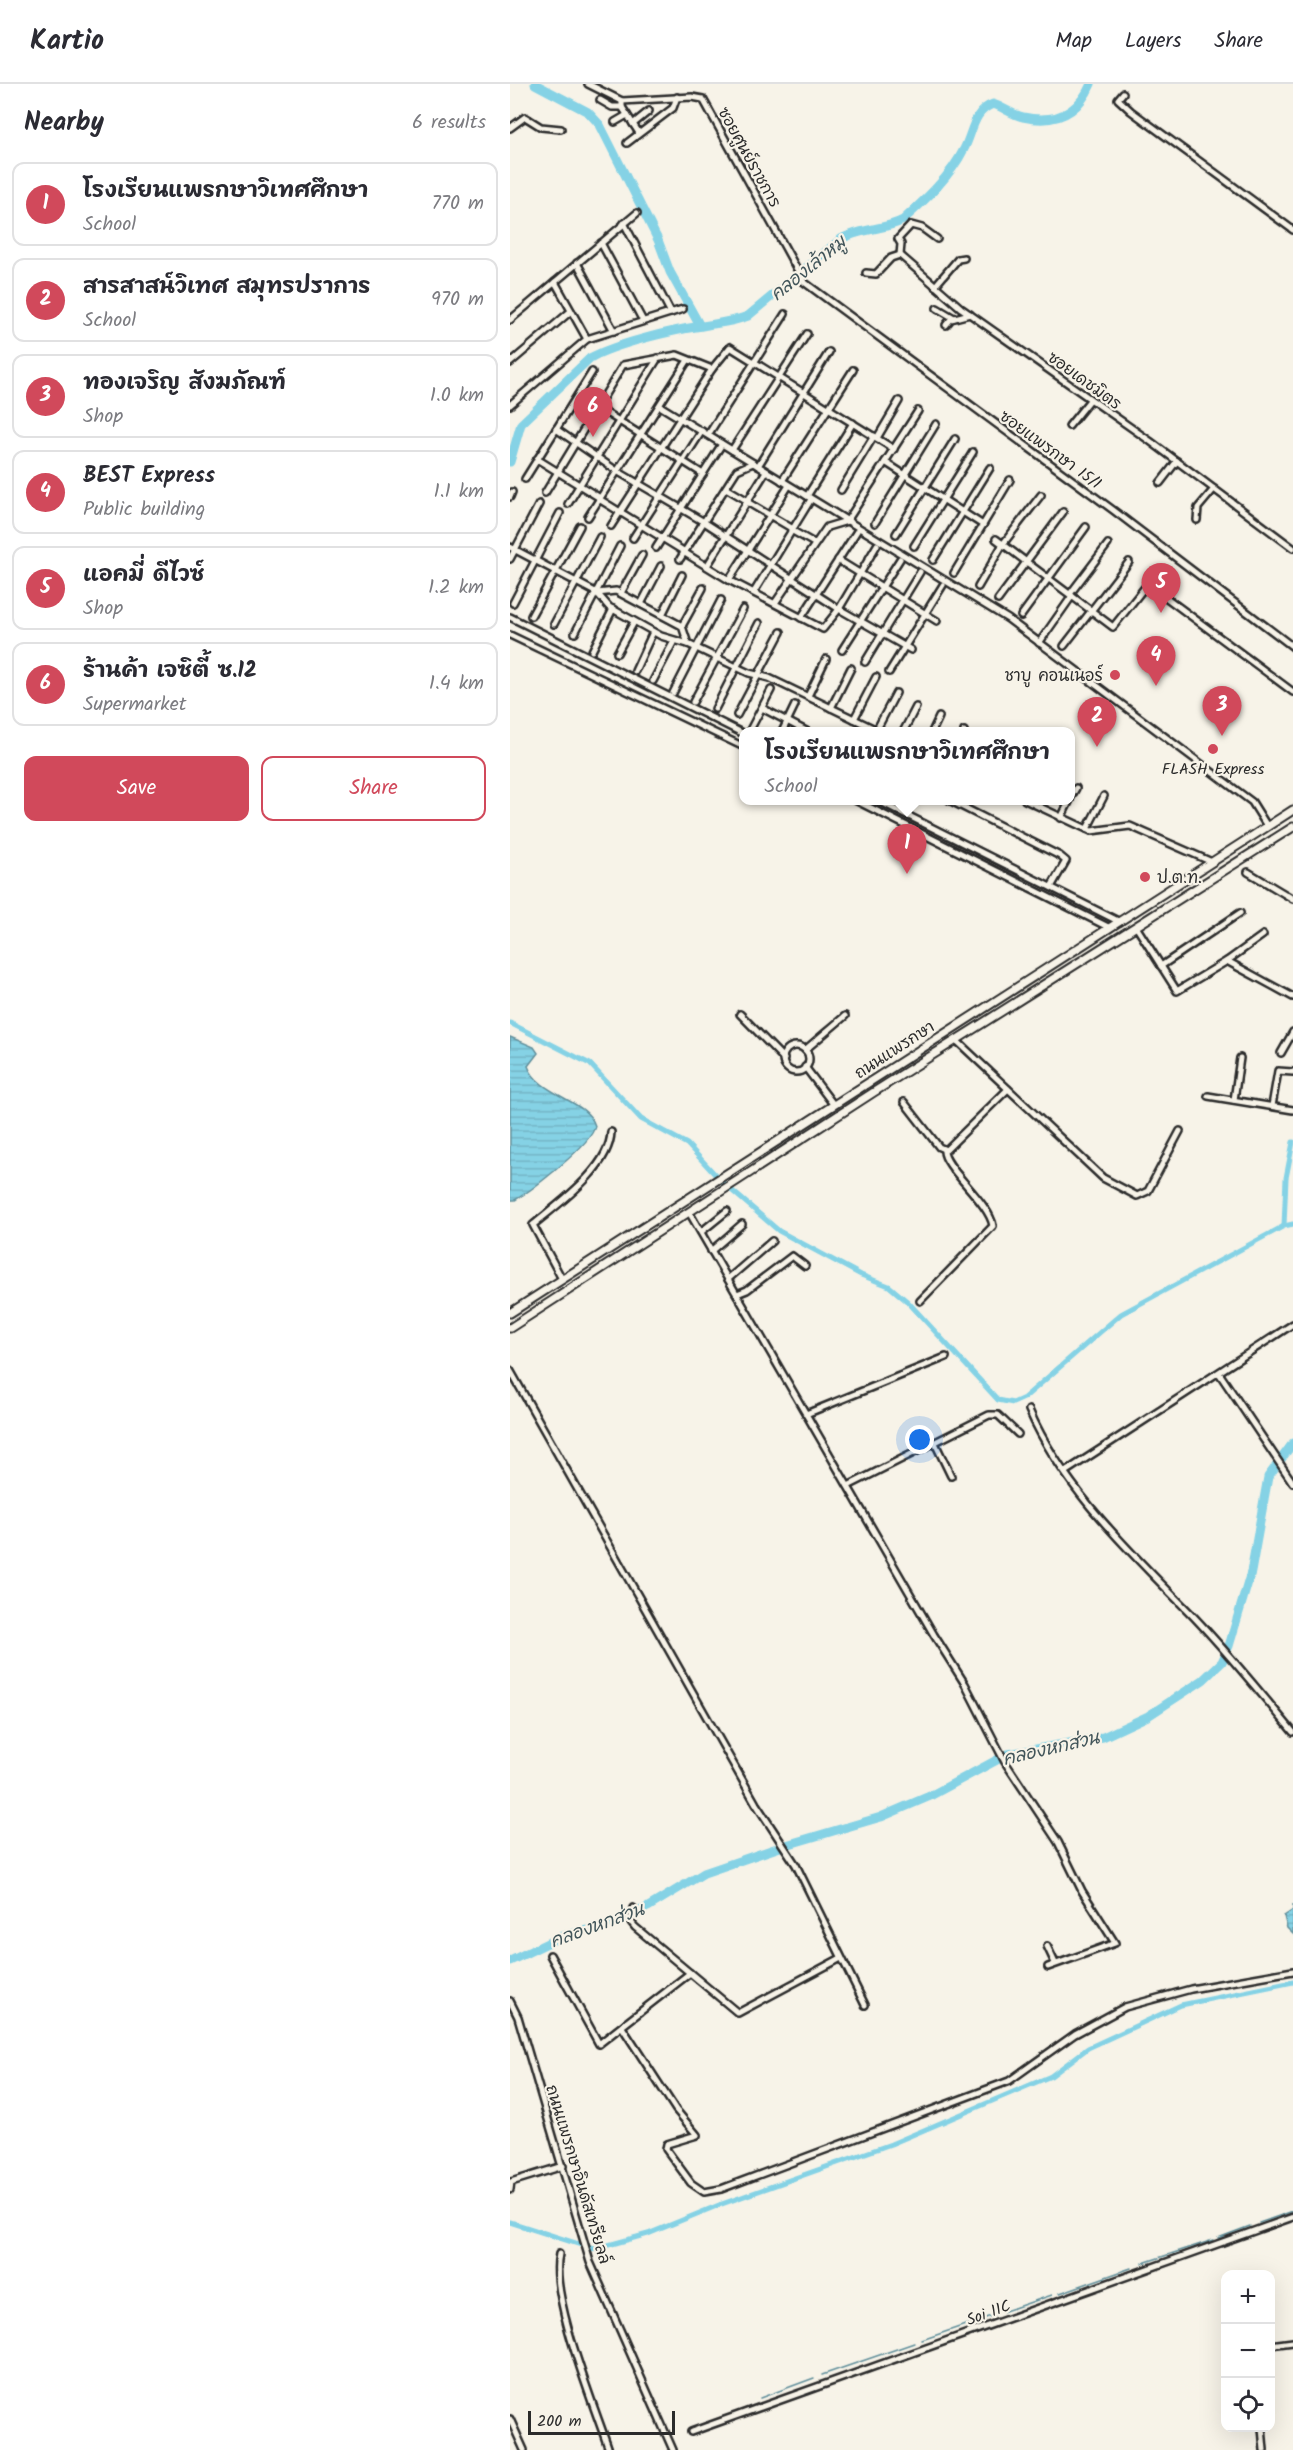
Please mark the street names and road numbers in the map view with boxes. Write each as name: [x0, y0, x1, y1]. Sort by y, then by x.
street label: ซอยศูนย์ราชการ: [711, 103, 787, 213]
street label: ซอยเดชมิตร: [1042, 346, 1126, 417]
street label: ซอยแพรกษา 15/1: [994, 405, 1106, 496]
street label: ถนนแพรกษา: [850, 1015, 940, 1086]
street label: ถนนแพรกษาอินดัสเทรียลล์: [538, 2082, 617, 2267]
street label: Soi 11C: [963, 2294, 1014, 2333]

